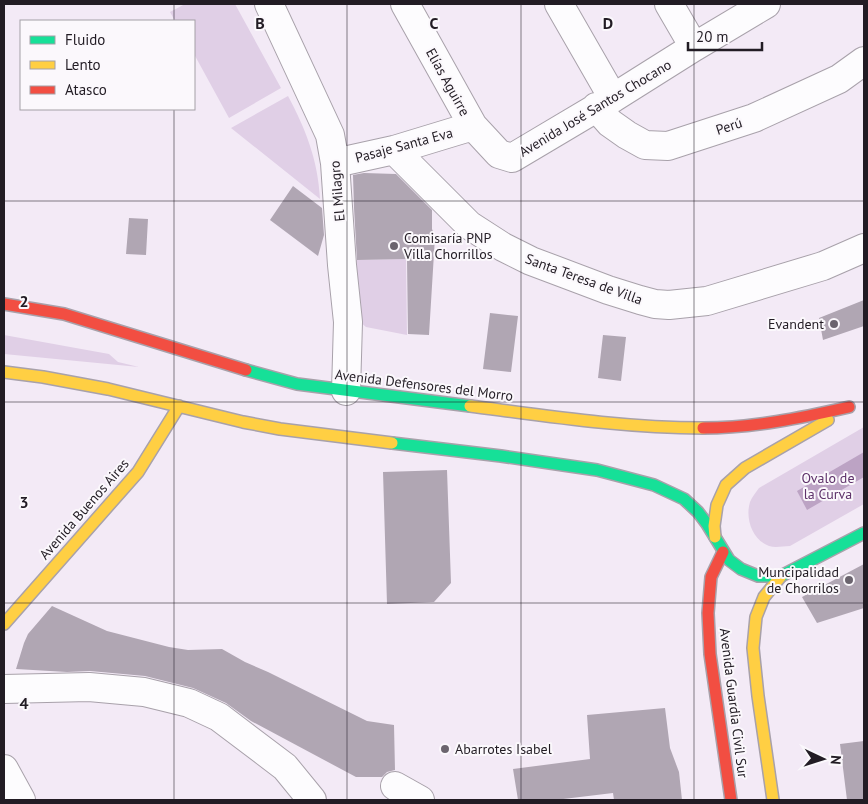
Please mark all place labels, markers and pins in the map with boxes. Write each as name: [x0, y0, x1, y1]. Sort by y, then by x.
place label: Comisaría PNP Villa Chorrillos: [403, 229, 493, 263]
marker: Comisaría PNP Villa Chorrillos: [388, 240, 400, 252]
place label: Evandent: [768, 315, 824, 333]
marker: Evandent: [828, 318, 840, 330]
place label: Muncipalidad de Chorrilos: [758, 563, 839, 597]
marker: Muncipalidad de Chorrilos: [843, 574, 855, 586]
place label: Abarrotes Isabel: [455, 740, 552, 758]
marker: Abarrotes Isabel: [439, 743, 451, 755]

